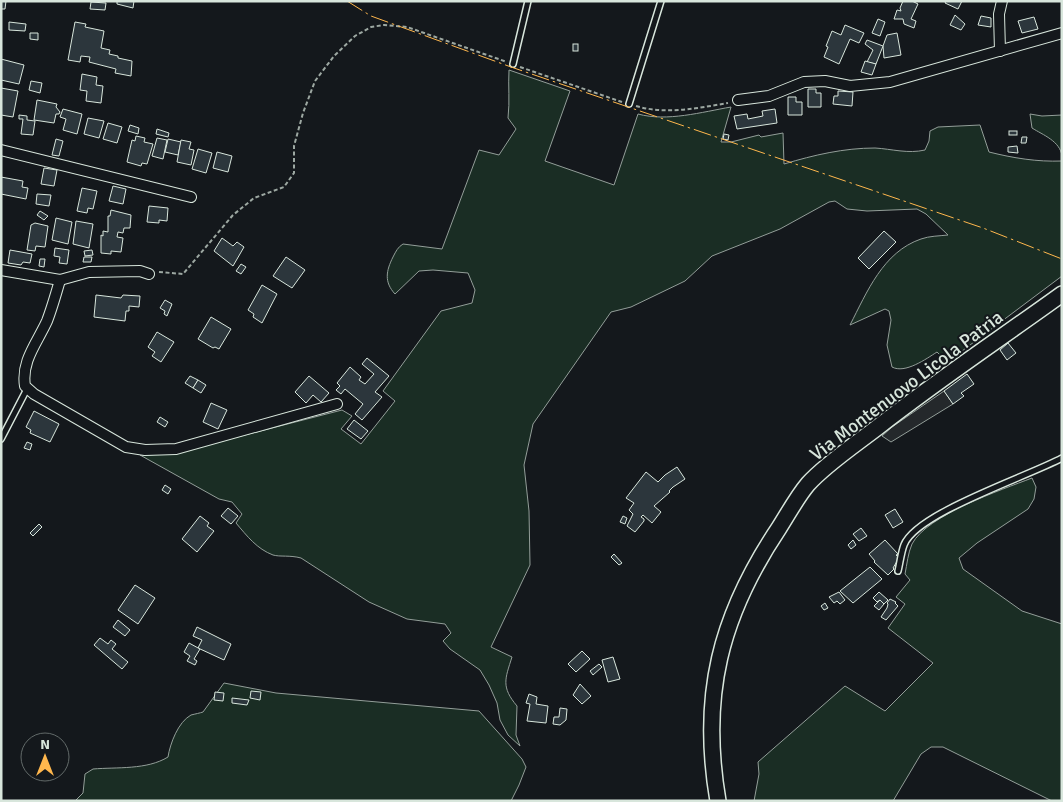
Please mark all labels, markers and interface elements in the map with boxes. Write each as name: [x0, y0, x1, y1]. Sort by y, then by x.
street label: Via Montenuovo Licola Patria: [805, 305, 1008, 466]
north arrow: [20, 732, 70, 782]
text: N: [40, 736, 50, 753]

